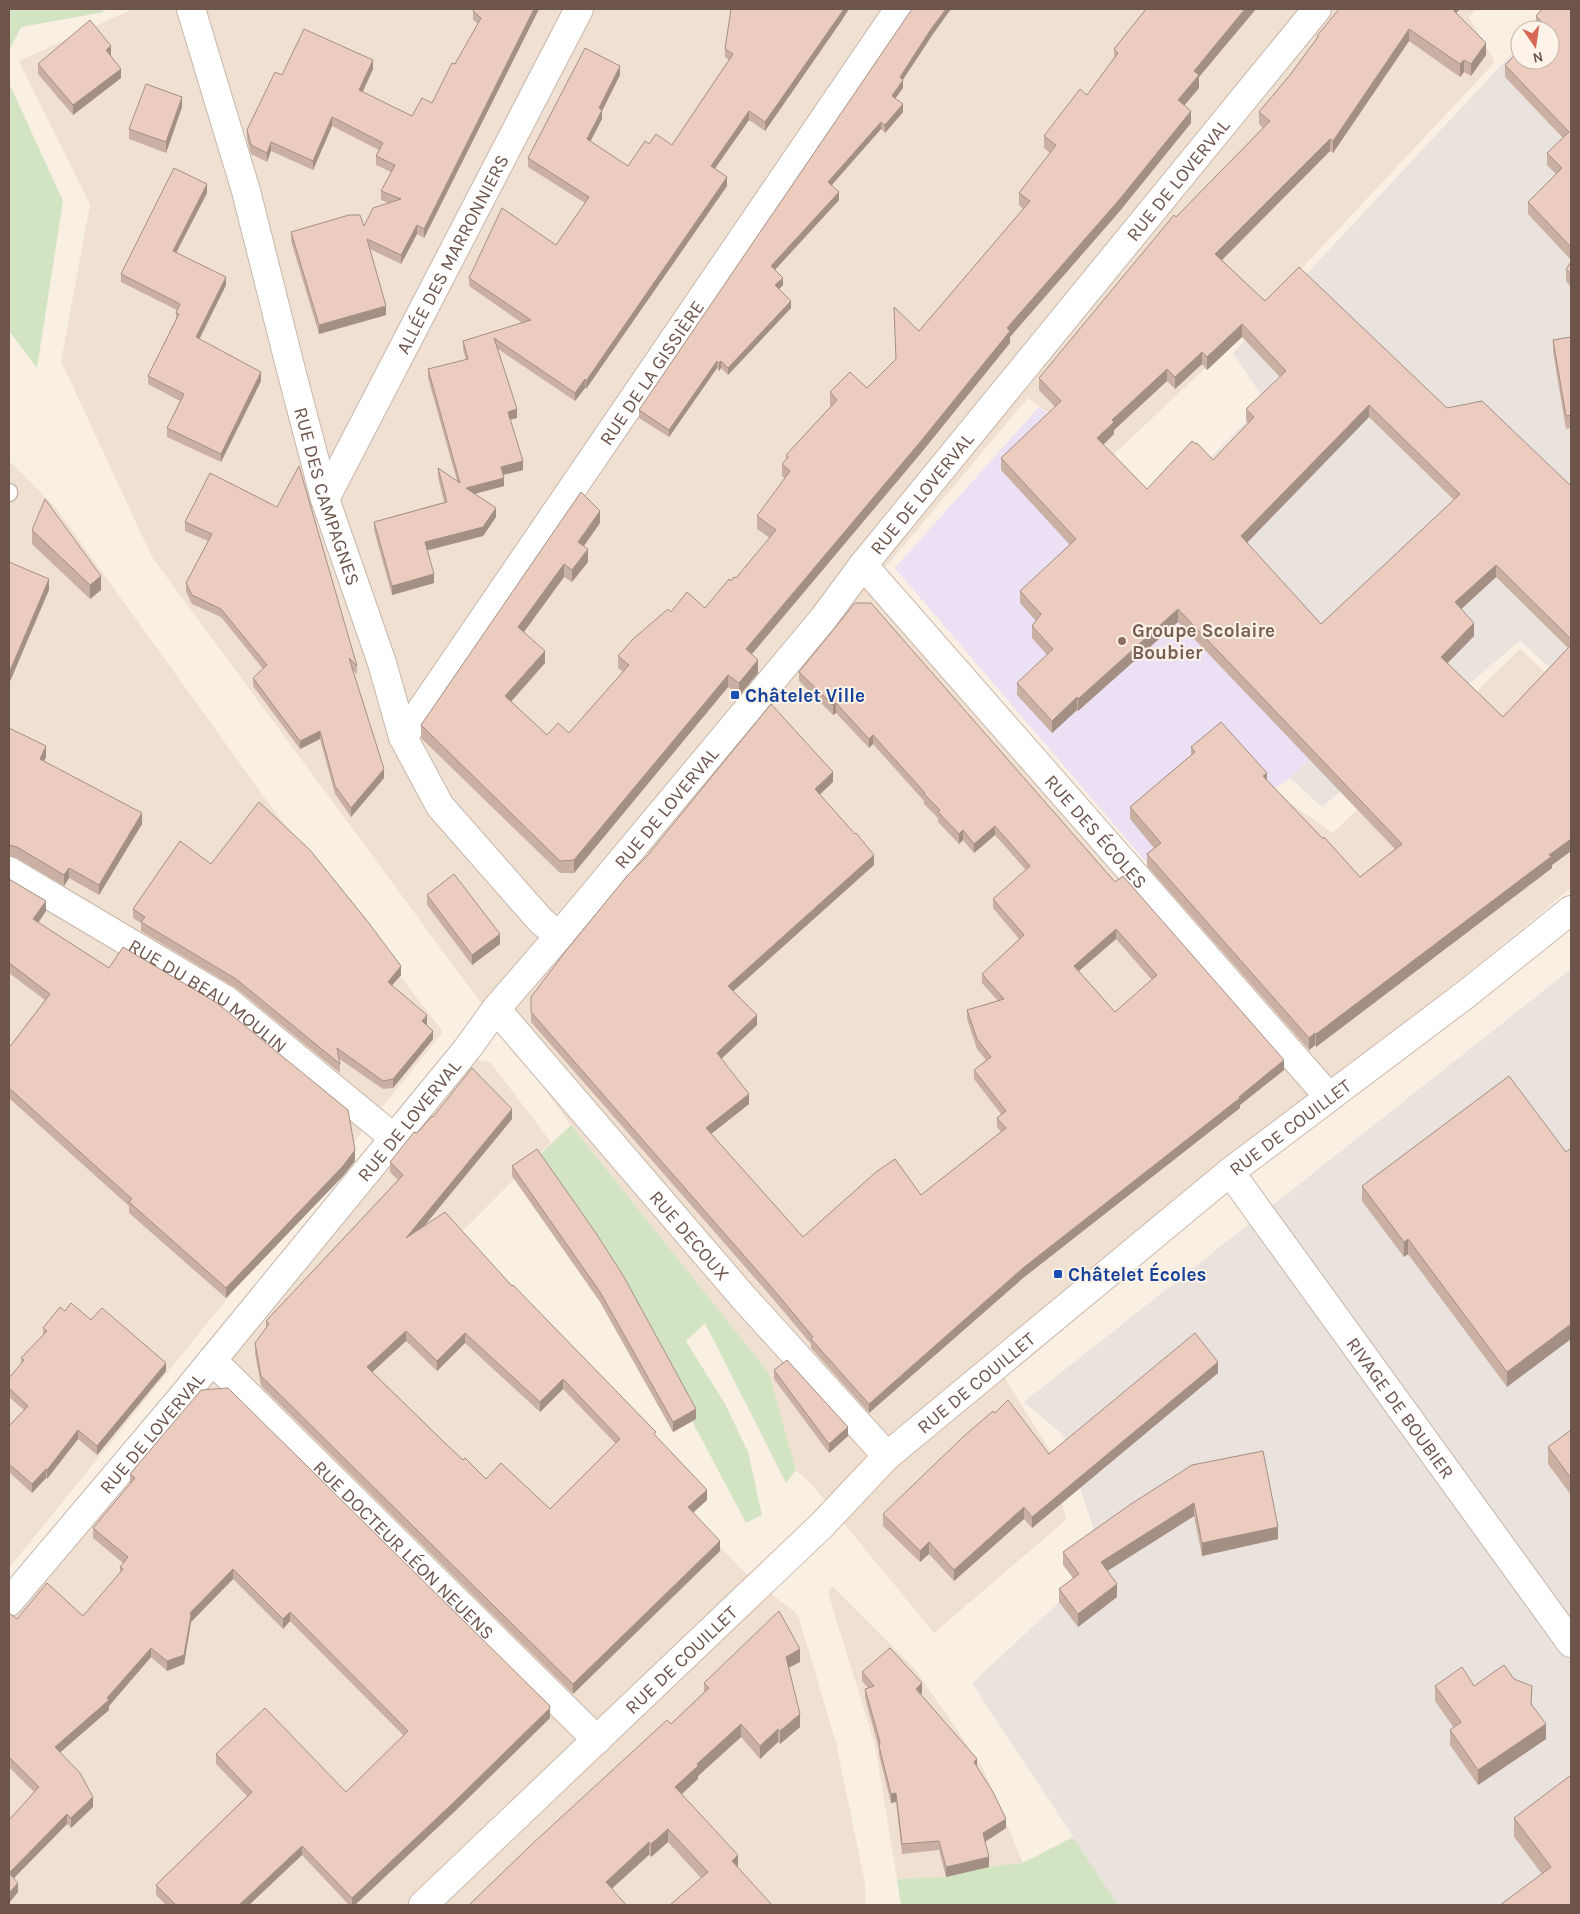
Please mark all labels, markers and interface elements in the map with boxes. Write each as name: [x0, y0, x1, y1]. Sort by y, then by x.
north arrow: [1510, 20, 1560, 70]
text: N: [1531, 48, 1545, 67]
street label: RUE DE LOVERVAL: [1122, 115, 1235, 246]
street label: ALLÉE DES MARRONNIERS: [392, 151, 514, 358]
street label: RUE DE LA GISSIÈRE: [595, 297, 709, 450]
street label: RUE DES CAMPAGNES: [289, 405, 364, 588]
street label: RUE DE LOVERVAL: [866, 429, 979, 560]
place label: Groupe Scolaire Boubier: [1132, 620, 1275, 664]
marker: Groupe Scolaire Boubier: [1116, 635, 1128, 647]
place label: Châtelet Ville: [745, 685, 865, 707]
marker: Châtelet Ville: [729, 689, 741, 701]
street label: RUE DE LOVERVAL: [610, 743, 724, 873]
street label: RUE DES ÉCOLES: [1040, 770, 1151, 893]
street label: RUE DU BEAU MOULIN: [124, 935, 291, 1058]
street label: RUE DE LOVERVAL: [353, 1055, 466, 1186]
street label: RUE DE COUILLET: [1225, 1075, 1356, 1181]
street label: RUE DECOUX: [645, 1187, 734, 1285]
place label: Châtelet Écoles: [1068, 1261, 1207, 1286]
marker: Châtelet Écoles: [1052, 1268, 1064, 1280]
street label: RUE DE COUILLET: [913, 1328, 1040, 1439]
street label: RIVAGE DE BOUBIER: [1341, 1333, 1458, 1483]
street label: RUE DE LOVERVAL: [95, 1369, 209, 1499]
street label: RUE DOCTEUR LÉON NEUENS: [308, 1456, 498, 1644]
street label: RUE DE COUILLET: [621, 1601, 743, 1719]

